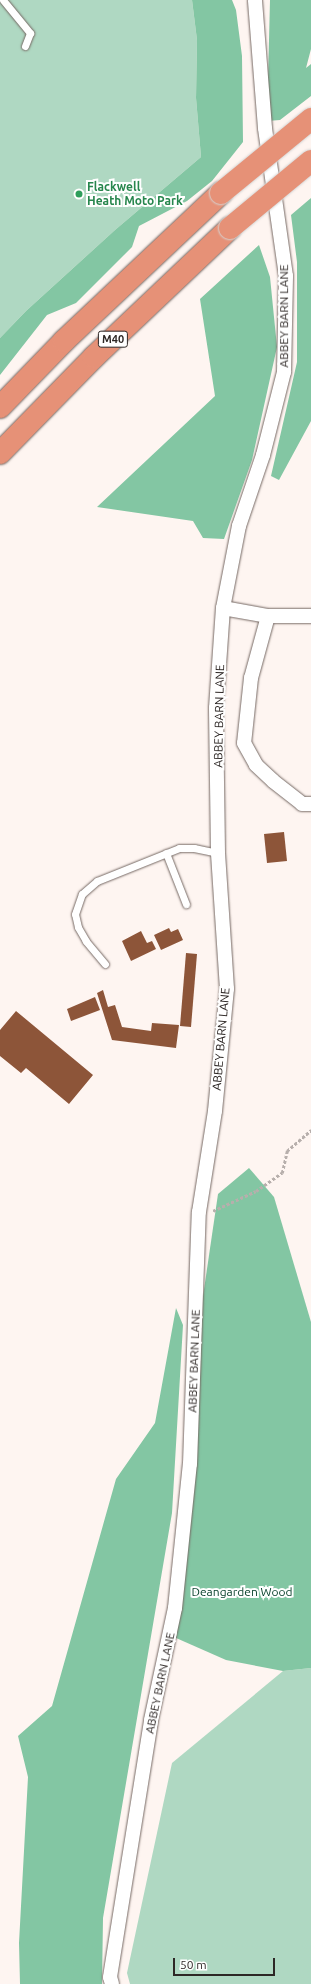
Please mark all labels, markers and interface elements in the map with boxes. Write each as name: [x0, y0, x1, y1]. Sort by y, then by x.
place label: Flackwell Heath Moto Park: [87, 180, 183, 208]
marker: Flackwell Heath Moto Park: [74, 189, 84, 199]
street label: ABBEY BARN LANE: [277, 264, 291, 368]
road number: M40: [97, 330, 129, 348]
street label: ABBEY BARN LANE: [211, 664, 227, 768]
street label: ABBEY BARN LANE: [209, 987, 233, 1091]
street label: ABBEY BARN LANE: [185, 1309, 203, 1413]
park label: Deangarden Wood: [192, 1585, 292, 1599]
street label: ABBEY BARN LANE: [142, 1631, 178, 1735]
scale bar: [175, 1950, 277, 1976]
text: 50 m: [180, 1958, 207, 1971]

